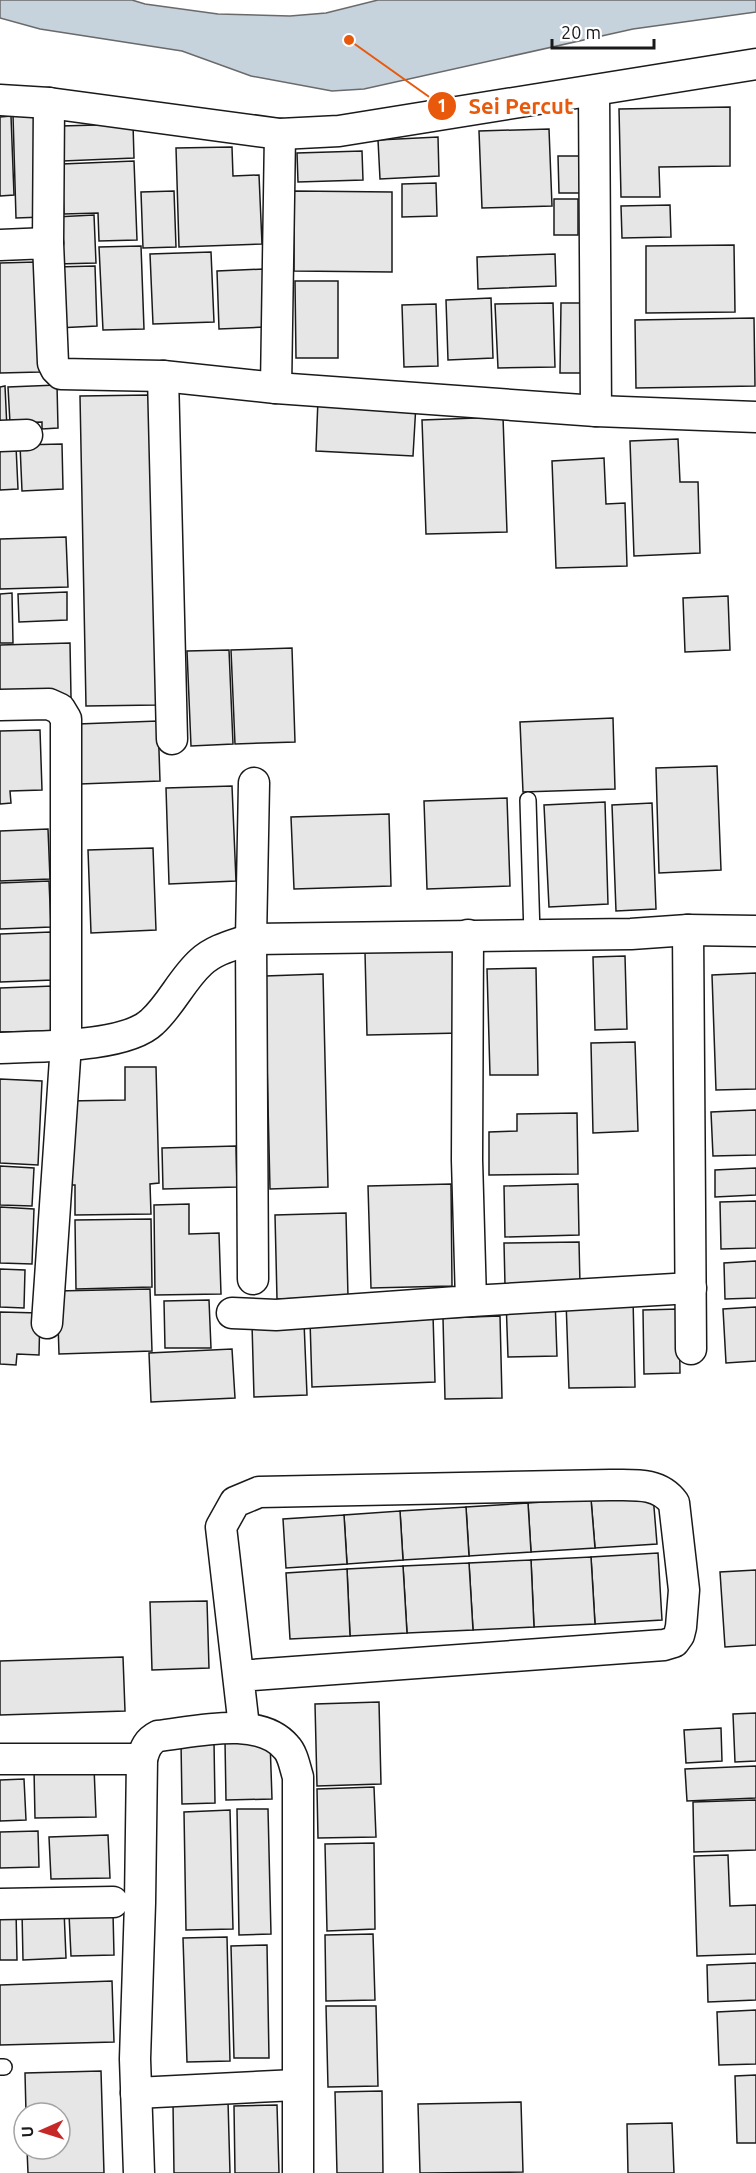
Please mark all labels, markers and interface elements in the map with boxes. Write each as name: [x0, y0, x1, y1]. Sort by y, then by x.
scale bar: [552, 12, 654, 50]
text: 20 m: [561, 22, 601, 42]
callout: Sei Percut: [427, 86, 586, 126]
text: Sei Percut: [469, 93, 573, 118]
text: 1: [437, 95, 447, 115]
north arrow: [12, 2101, 72, 2161]
text: U: [18, 2126, 36, 2138]

